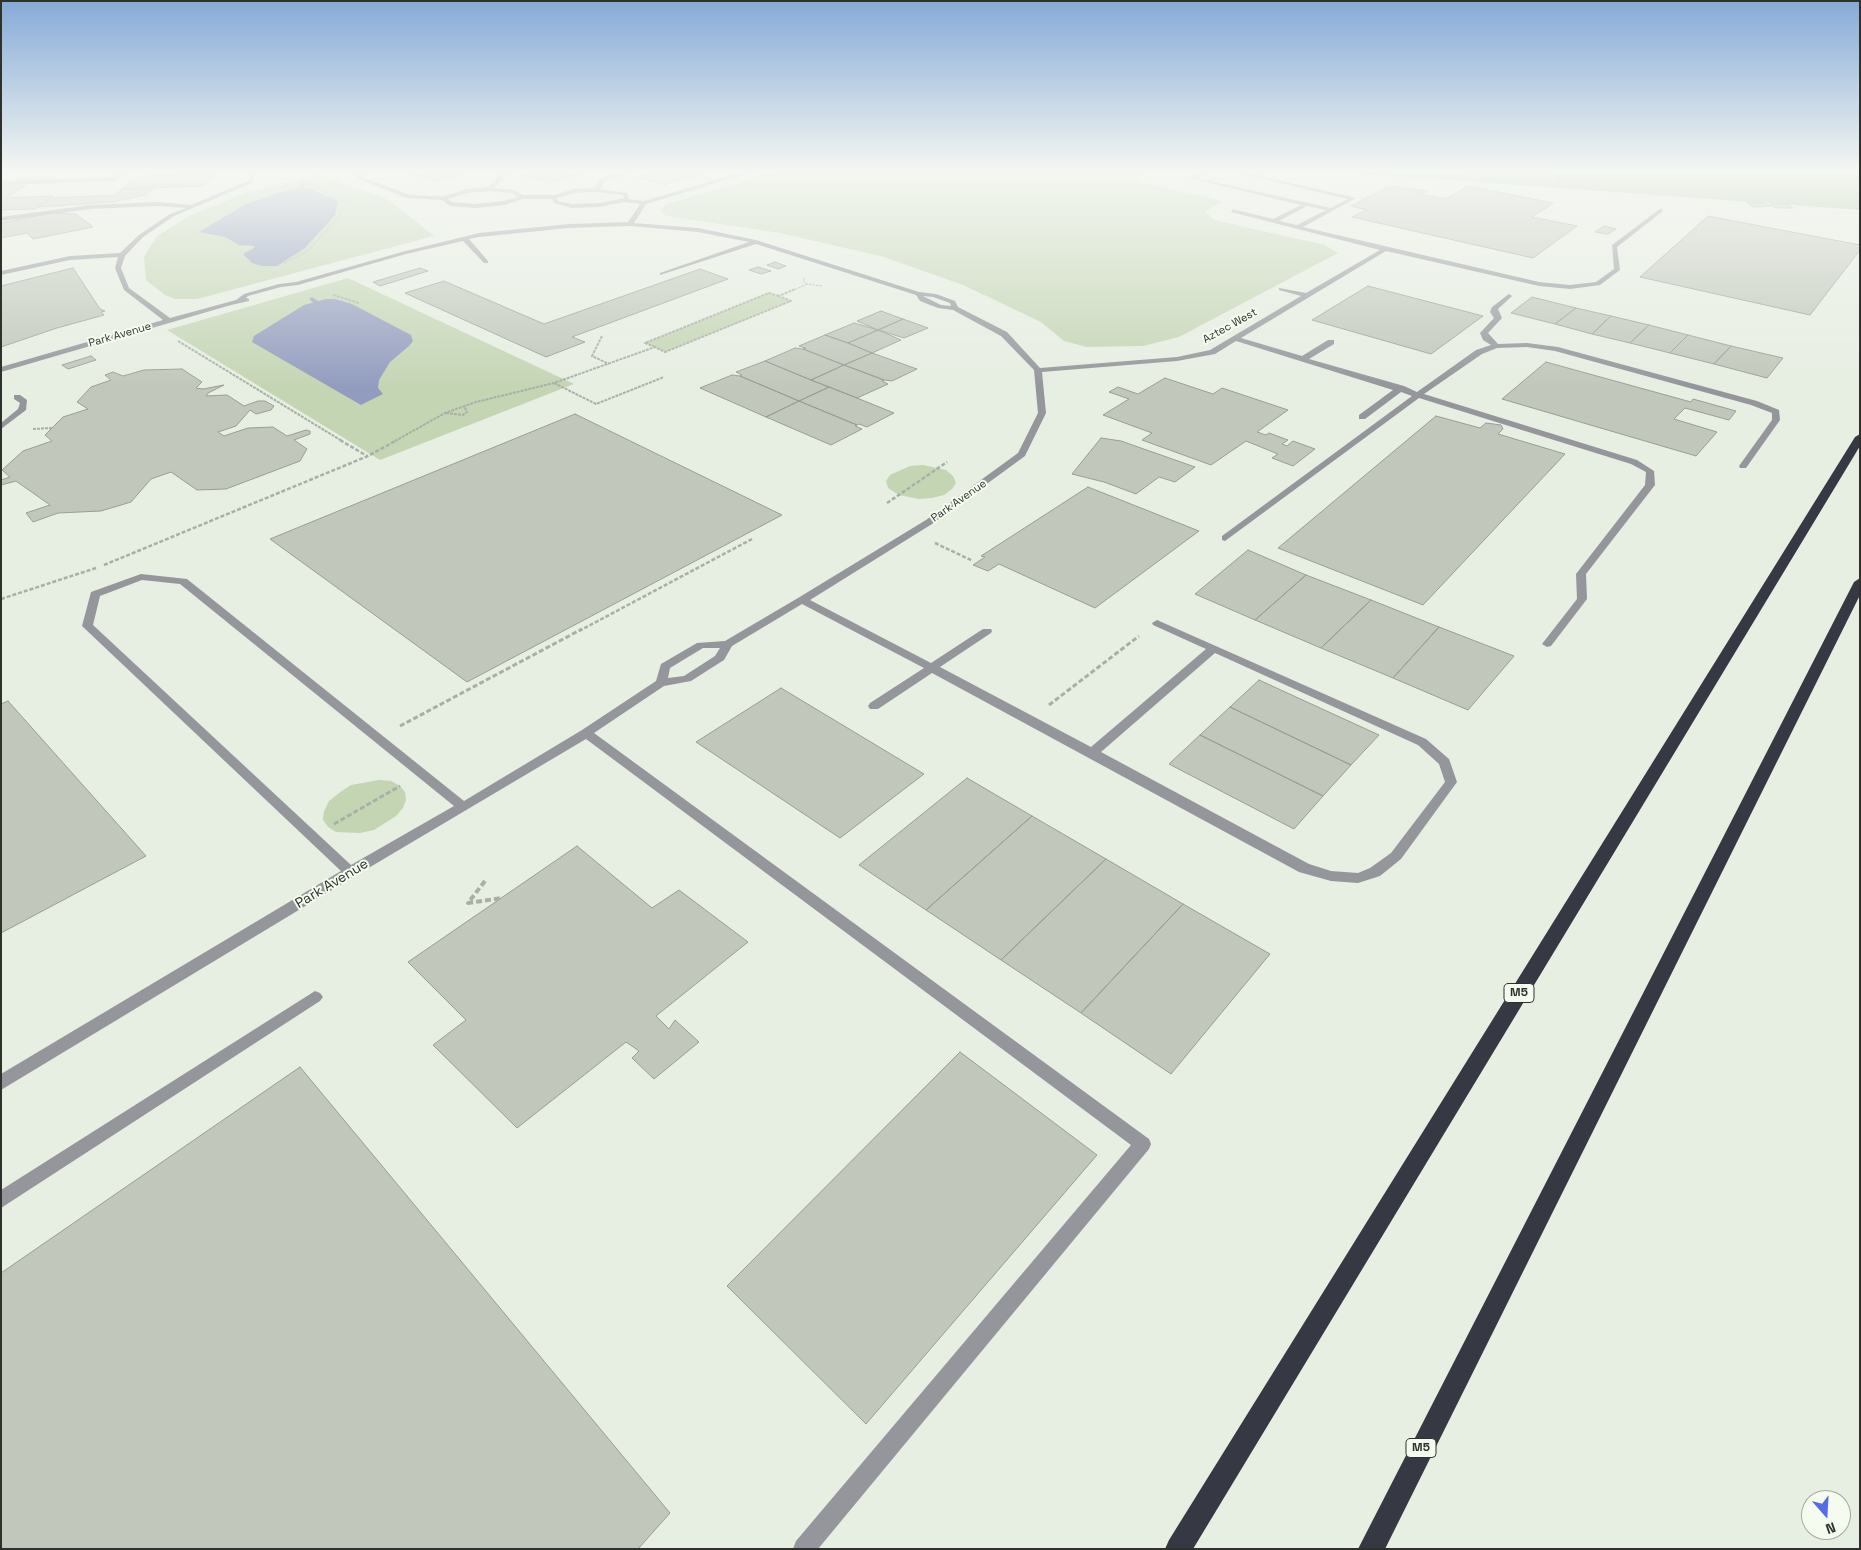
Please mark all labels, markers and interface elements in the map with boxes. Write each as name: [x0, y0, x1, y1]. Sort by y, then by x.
street label: Aztec West: [1200, 306, 1260, 346]
street label: Park Avenue: [87, 320, 153, 350]
street label: Park Avenue: [929, 477, 989, 525]
street label: Park Avenue: [292, 856, 372, 912]
road number: M5: [1504, 984, 1534, 1002]
road number: M5: [1406, 1439, 1436, 1458]
north arrow: [1801, 1490, 1851, 1540]
text: N: [1823, 1518, 1838, 1538]

